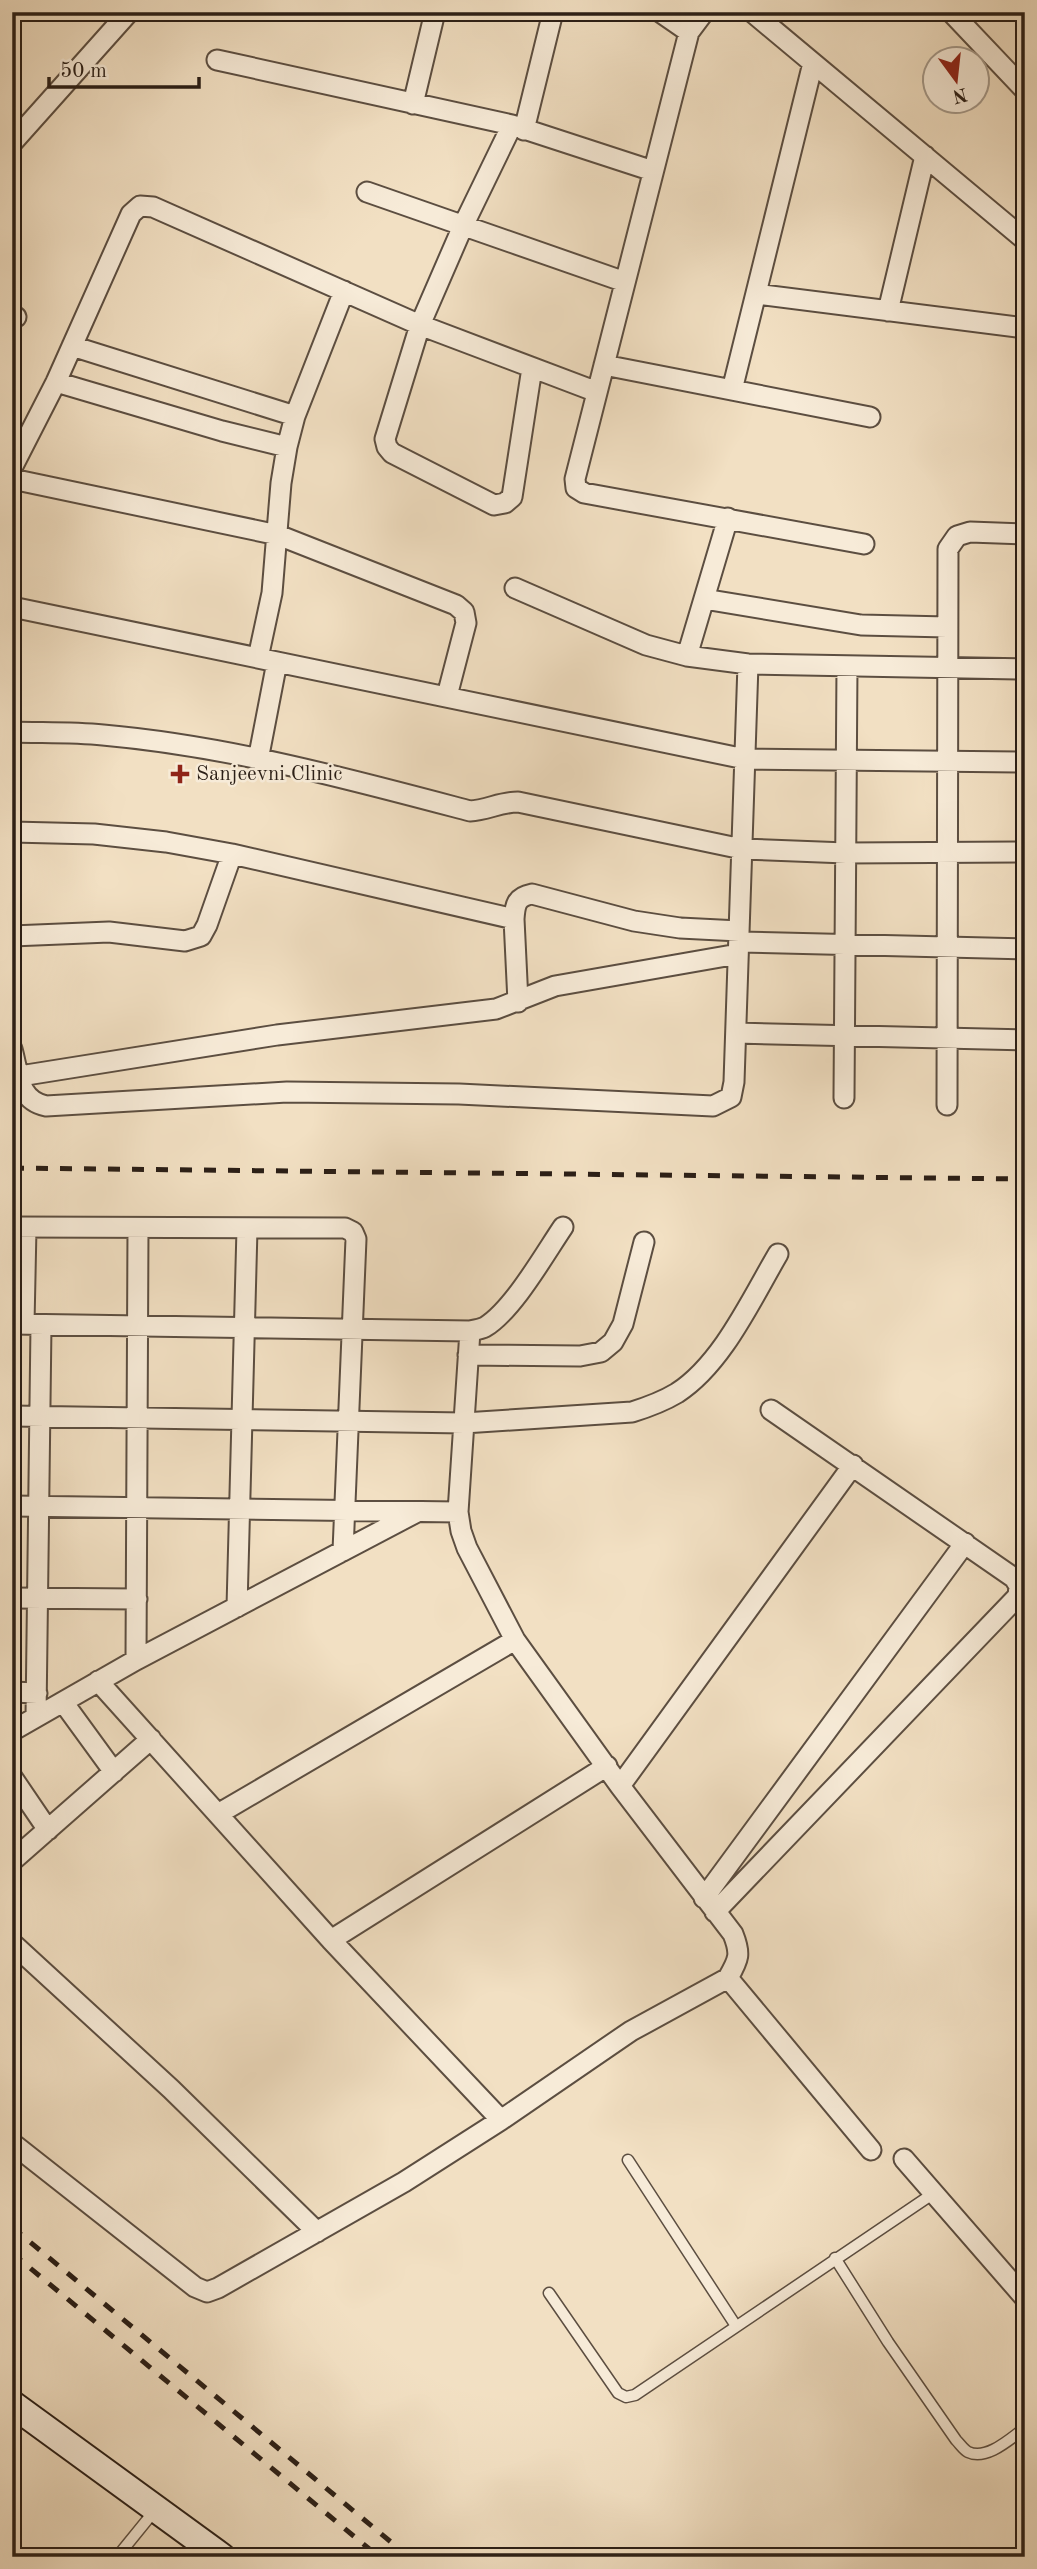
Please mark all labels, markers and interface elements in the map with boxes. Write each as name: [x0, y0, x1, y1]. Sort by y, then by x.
scale bar: [49, 46, 200, 90]
north arrow: [922, 46, 992, 116]
text: 50 m: [60, 61, 107, 82]
text: N: [950, 83, 969, 105]
marker: Sanjeevni Clinic: [170, 764, 190, 784]
place label: Sanjeevni Clinic: [196, 764, 342, 785]

